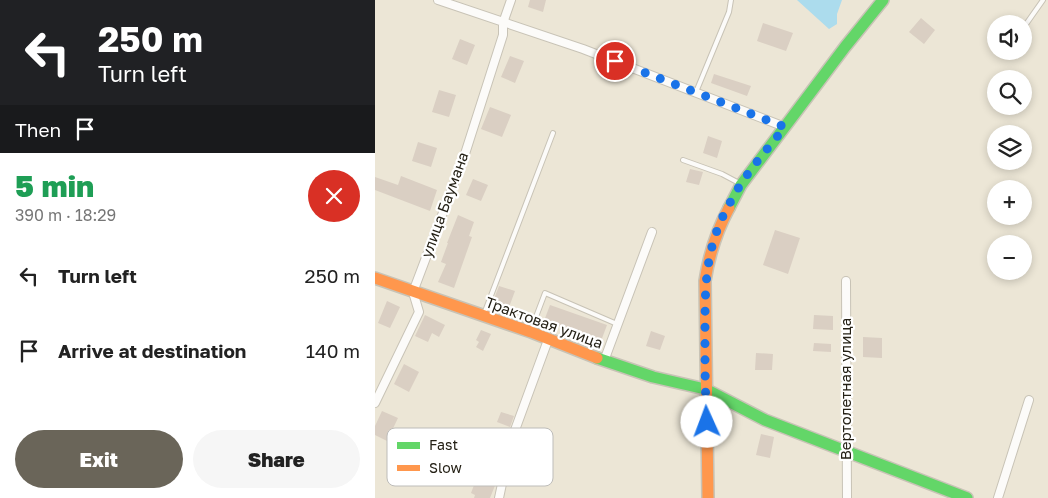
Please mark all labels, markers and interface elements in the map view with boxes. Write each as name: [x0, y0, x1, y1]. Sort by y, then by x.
map controls: [987, 15, 1032, 280]
button: sound: [987, 15, 1032, 60]
text: 250 m: [98, 18, 203, 60]
icon: left: [15, 20, 80, 85]
pin: [594, 40, 636, 82]
icon: arrive: [601, 47, 629, 75]
text: Turn left: [98, 60, 187, 87]
button: search: [987, 70, 1032, 115]
icon: arrive: [71, 115, 99, 143]
text: Then: [15, 118, 61, 141]
button: layers: [987, 125, 1032, 170]
street label: улица Баумана: [417, 149, 472, 260]
text: 5 min: [15, 168, 94, 204]
button: close: [308, 170, 360, 222]
button: +: [987, 180, 1032, 225]
text: 390 m · 18:29: [15, 205, 116, 225]
button: −: [987, 235, 1032, 280]
icon: left: [15, 262, 43, 290]
text: Turn left: [58, 264, 137, 287]
text: 250 m: [305, 264, 360, 287]
street label: Трактовая улица: [483, 292, 606, 352]
street label: Вертолетная улица: [836, 318, 854, 460]
icon: arrive: [15, 337, 43, 365]
text: Arrive at destination: [58, 339, 246, 362]
text: 140 m: [306, 339, 360, 362]
position arrow: [680, 395, 732, 447]
legend: [387, 428, 553, 486]
button: Exit: [15, 430, 183, 488]
button: Share: [193, 430, 360, 488]
text: Fast: [429, 436, 458, 453]
text: Slow: [429, 459, 462, 476]

